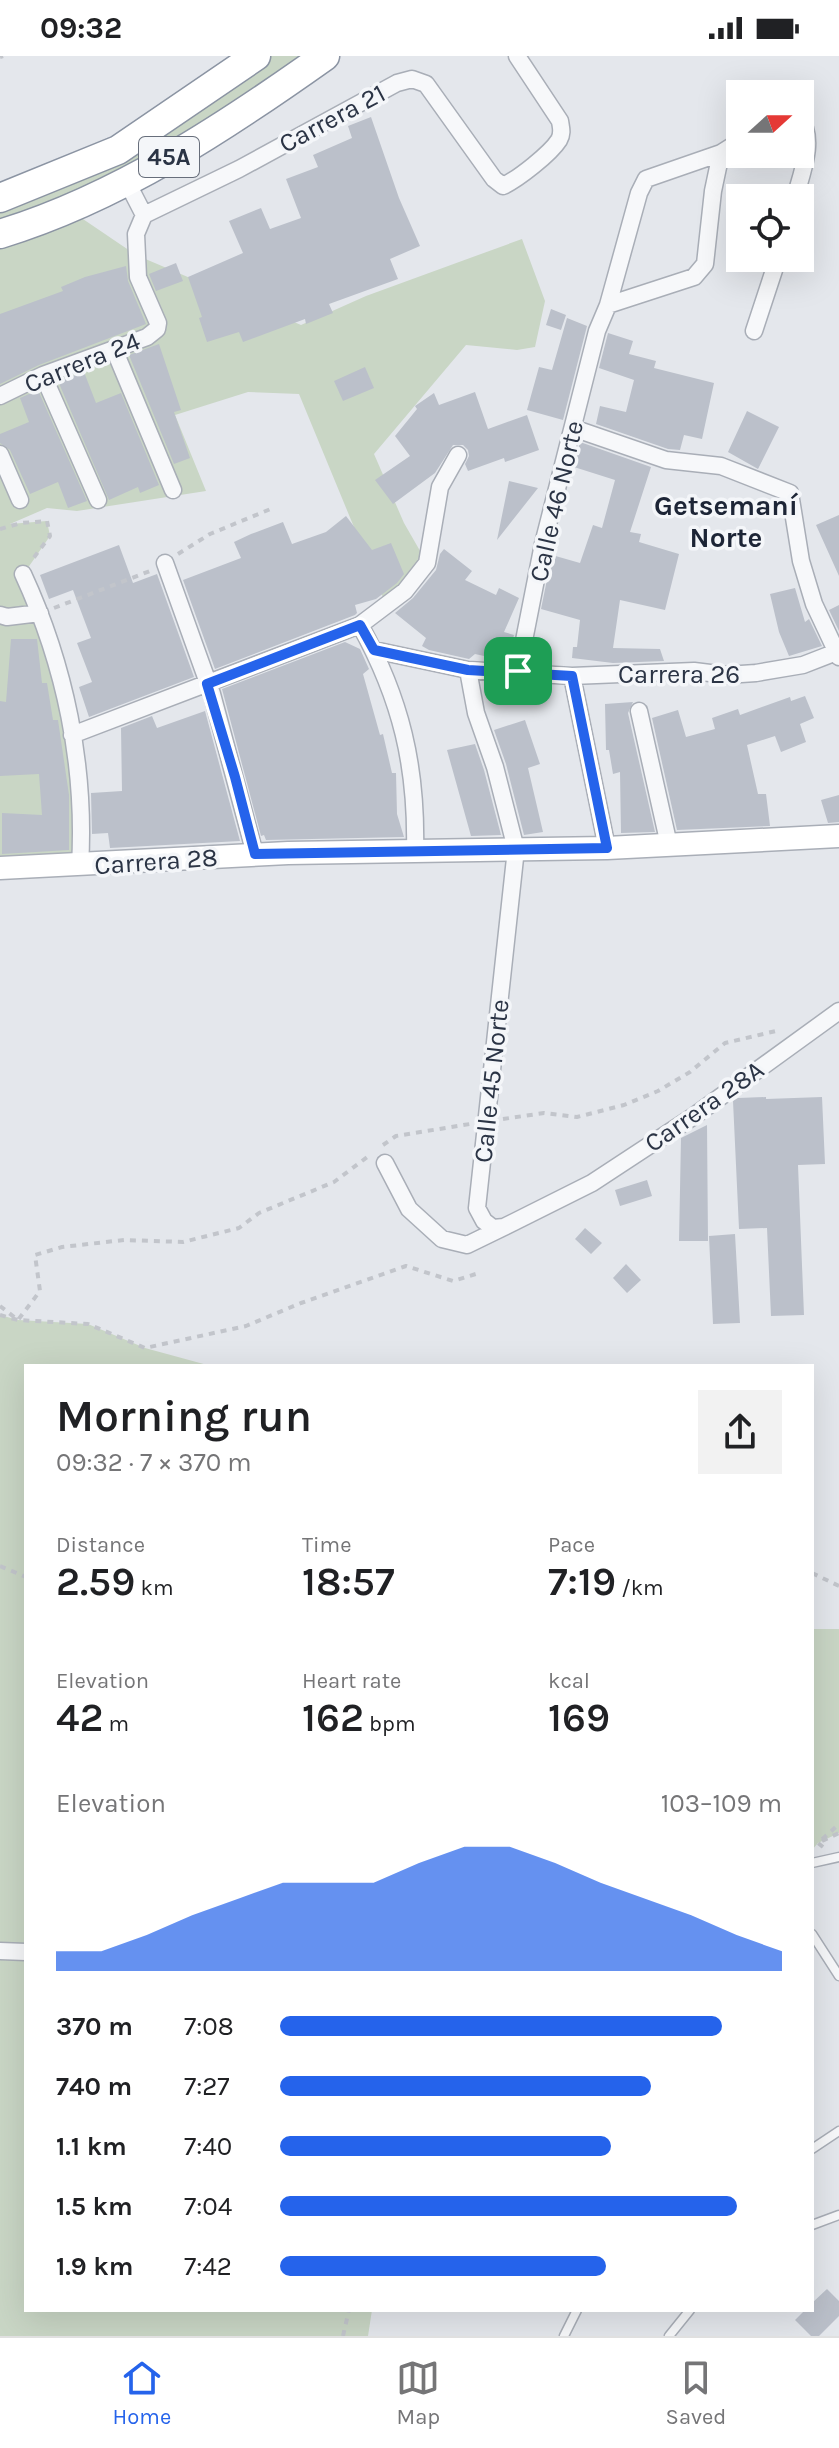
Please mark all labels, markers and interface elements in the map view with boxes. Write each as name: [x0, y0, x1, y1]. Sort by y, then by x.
text: 09:32: [40, 10, 122, 46]
street label: Carrera 21: [274, 78, 391, 159]
north arrow: [726, 80, 814, 168]
map controls: [726, 80, 814, 272]
road number: 45A: [139, 137, 199, 177]
button: locate: [726, 184, 814, 272]
street label: Carrera 24: [20, 325, 145, 400]
street label: Calle 46 Norte: [523, 418, 590, 585]
district label: Getsemaní Norte: [654, 489, 799, 554]
pin: [484, 637, 552, 705]
icon: arrive: [496, 649, 540, 693]
street label: Carrera 26: [618, 659, 740, 690]
street label: Carrera 28: [93, 842, 219, 881]
street label: Calle 45 Norte: [467, 998, 515, 1164]
street label: Carrera 28A: [639, 1054, 770, 1159]
button: share: [698, 1390, 782, 1474]
text: Morning run: [56, 1391, 312, 1442]
text: 09:32 · 7 × 370 m: [56, 1447, 252, 1478]
text: Distance: [56, 1532, 145, 1558]
text: Time: [302, 1532, 351, 1558]
text: Pace: [548, 1532, 595, 1558]
text: 2.59: [56, 1558, 135, 1605]
text: 18:57: [302, 1558, 395, 1605]
text: 7:19: [548, 1558, 616, 1605]
text: km: [135, 1575, 173, 1601]
text: /km: [616, 1575, 664, 1601]
text: Elevation: [56, 1668, 149, 1694]
text: Heart rate: [302, 1668, 401, 1694]
text: kcal: [548, 1668, 590, 1694]
text: 42: [56, 1694, 103, 1741]
text: 162: [302, 1694, 364, 1741]
text: 169: [548, 1694, 610, 1741]
text: m: [103, 1711, 129, 1737]
text: bpm: [364, 1711, 416, 1737]
text: Elevation: [56, 1788, 166, 1819]
text: 103–109 m: [661, 1788, 782, 1819]
text: 370 m: [56, 2011, 133, 2042]
text: 7:08: [184, 2011, 234, 2042]
text: 740 m: [56, 2071, 132, 2102]
text: 7:27: [184, 2071, 229, 2102]
text: 1.1 km: [56, 2131, 127, 2162]
text: 7:40: [184, 2131, 232, 2162]
text: 1.5 km: [56, 2191, 133, 2222]
text: 7:04: [184, 2191, 232, 2222]
text: 1.9 km: [56, 2251, 133, 2282]
text: 7:42: [184, 2251, 232, 2282]
tab: Home: [113, 2356, 171, 2430]
tab: Map: [396, 2356, 440, 2430]
tab: Saved: [666, 2356, 726, 2430]

